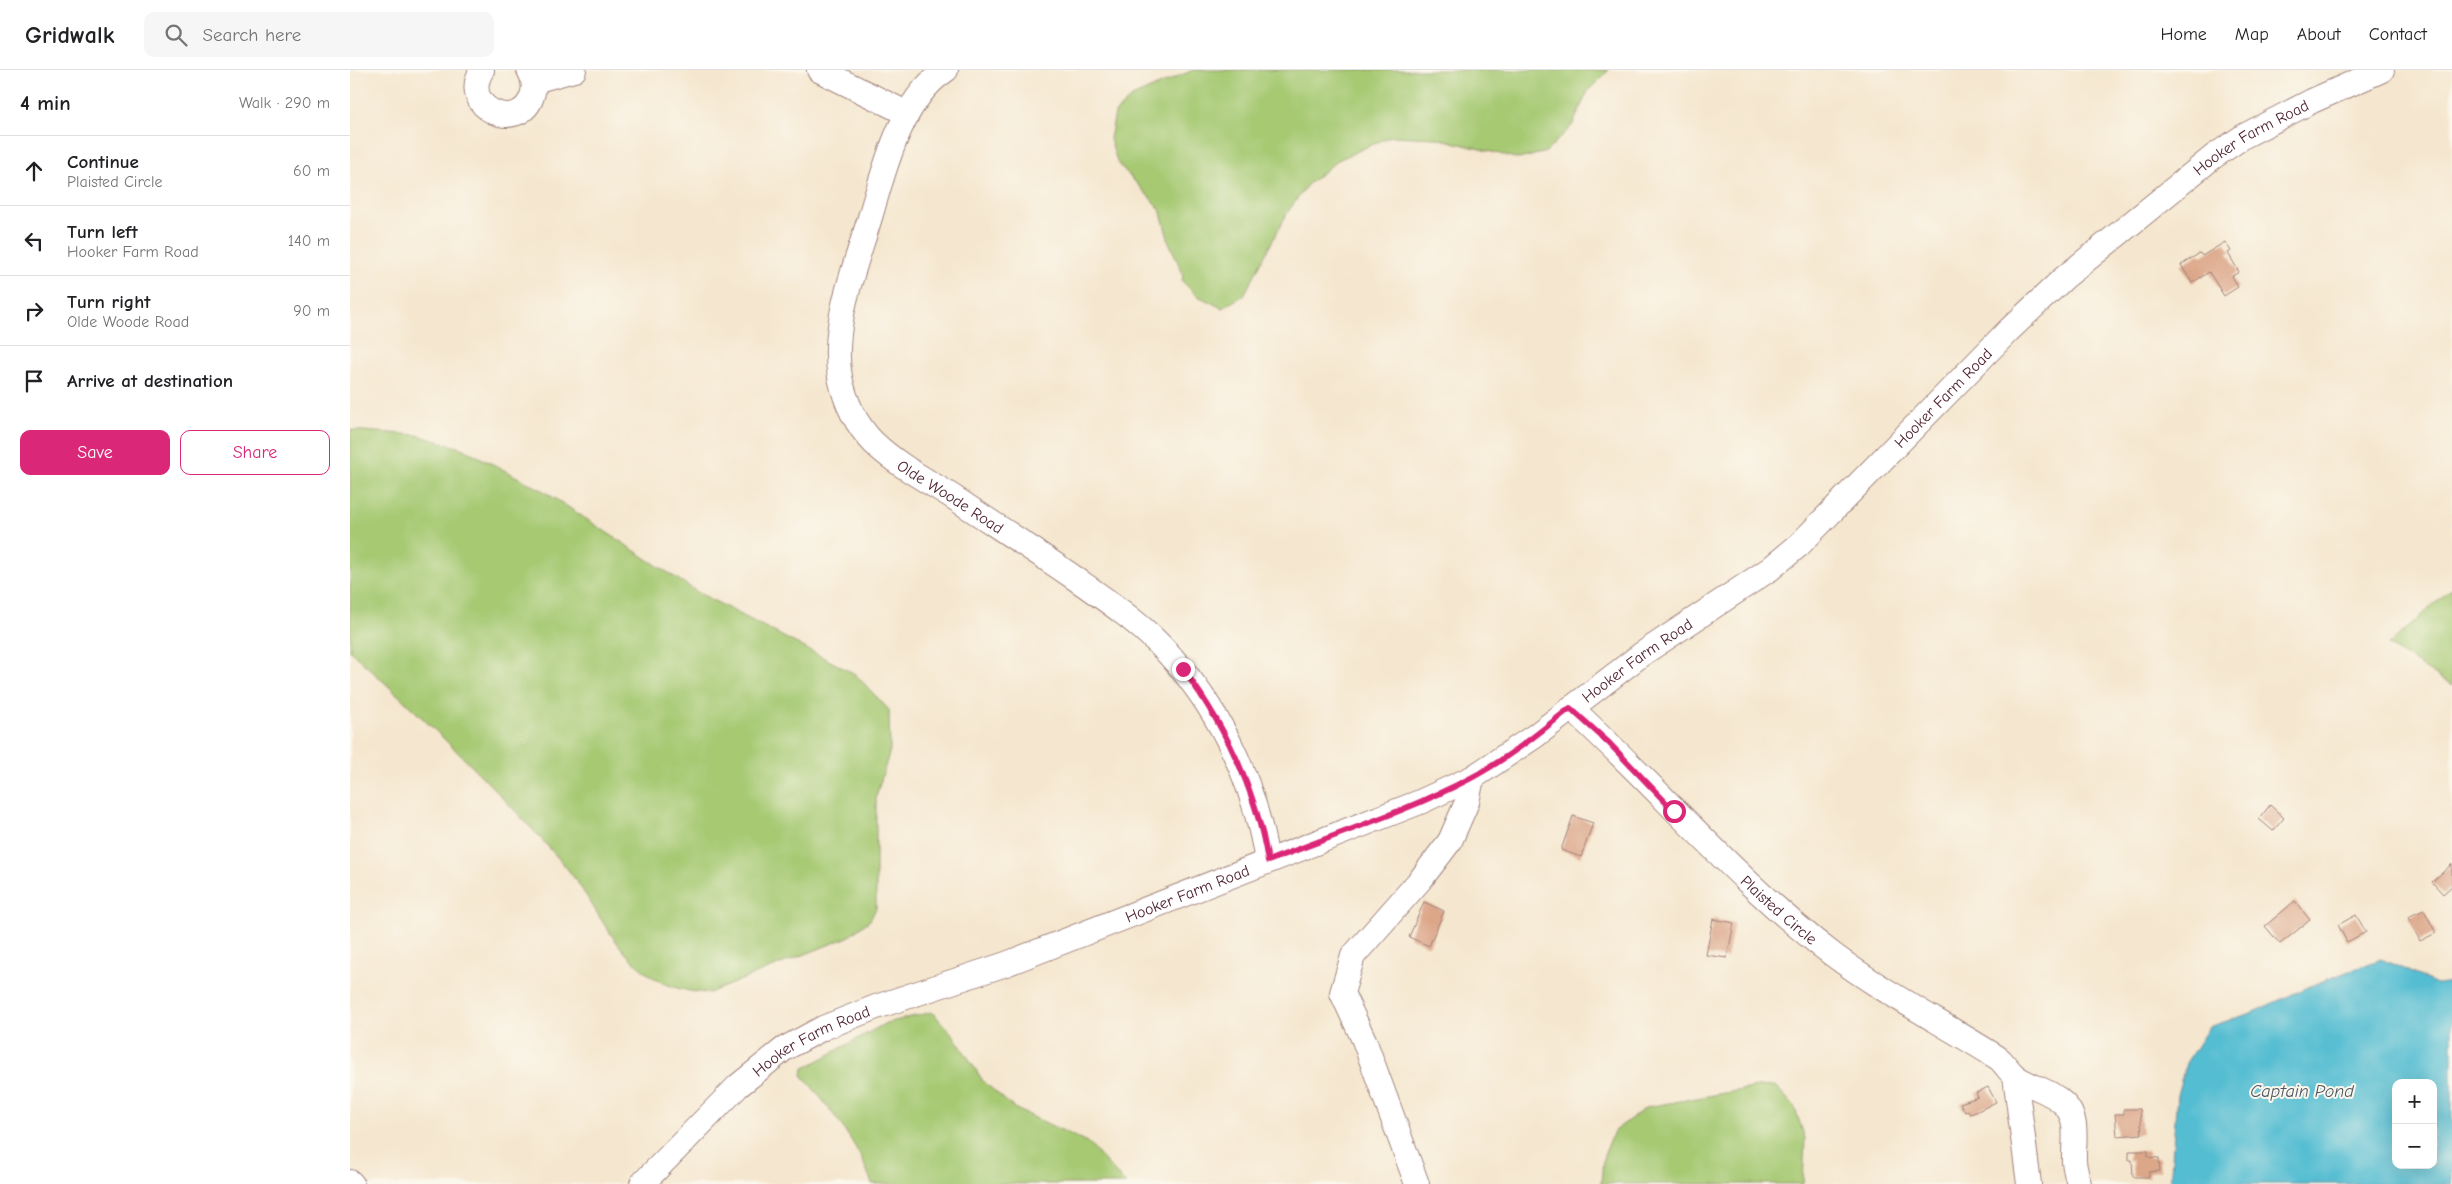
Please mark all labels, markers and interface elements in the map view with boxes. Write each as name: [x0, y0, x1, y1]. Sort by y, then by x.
search box: [144, 12, 494, 57]
text: Gridwalk: [25, 21, 114, 49]
icon: search: [162, 21, 190, 49]
text: Search here: [202, 24, 301, 46]
text: Home: [2160, 24, 2207, 45]
text: Map: [2235, 24, 2269, 45]
text: About: [2297, 24, 2341, 45]
text: Contact: [2369, 24, 2427, 45]
text: 4 min: [20, 91, 71, 115]
text: Walk · 290 m: [239, 94, 330, 112]
street label: Hooker Farm Road: [2190, 96, 2312, 179]
text: Continue: [67, 151, 139, 173]
icon: ahead: [20, 157, 48, 185]
text: 60 m: [293, 162, 330, 180]
text: Plaisted Circle: [67, 173, 163, 191]
text: Turn left: [67, 221, 138, 243]
icon: left: [20, 227, 48, 255]
text: 140 m: [288, 232, 330, 250]
text: Hooker Farm Road: [67, 243, 199, 261]
text: Turn right: [67, 291, 151, 313]
icon: right: [20, 297, 48, 325]
text: 90 m: [293, 302, 330, 320]
text: Olde Woode Road: [67, 313, 189, 331]
street label: Hooker Farm Road: [1891, 345, 1996, 452]
icon: arrive: [20, 367, 48, 395]
text: Arrive at destination: [67, 370, 233, 392]
button: Save: [20, 430, 170, 475]
button: Share: [180, 430, 330, 475]
street label: Olde Woode Road: [893, 457, 1006, 538]
street label: Hooker Farm Road: [1579, 615, 1696, 707]
route end: [1172, 658, 1195, 681]
route start: [1663, 800, 1686, 823]
street label: Hooker Farm Road: [1123, 862, 1252, 926]
street label: Plaisted Circle: [1737, 872, 1820, 949]
street label: Hooker Farm Road: [749, 1002, 873, 1081]
map controls: [2392, 1079, 2437, 1169]
button: +: [2392, 1079, 2437, 1124]
water label: Captain Pond: [2250, 1081, 2354, 1102]
button: −: [2392, 1124, 2437, 1169]

